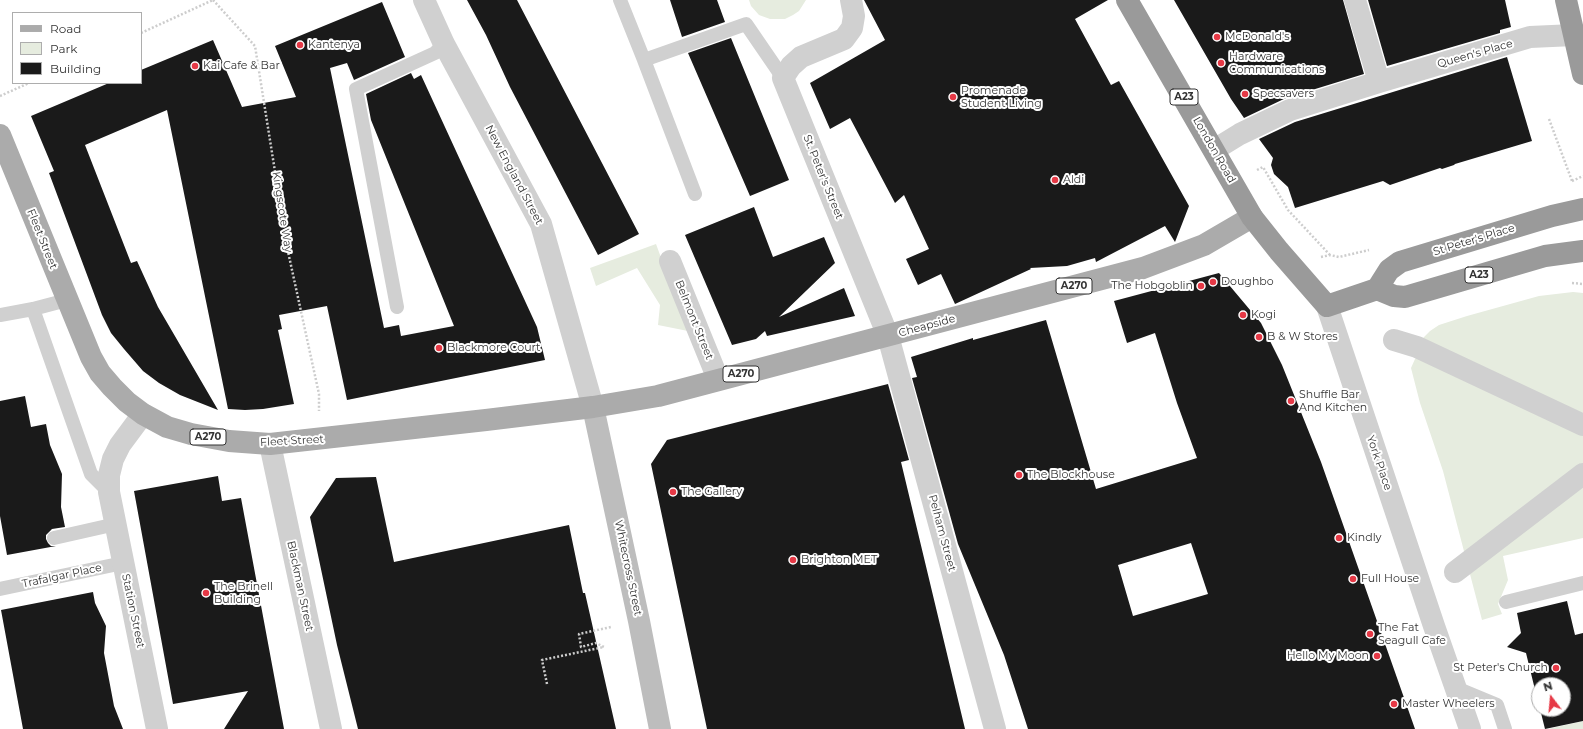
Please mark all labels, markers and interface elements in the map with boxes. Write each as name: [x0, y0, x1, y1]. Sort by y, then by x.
legend: [12, 12, 142, 84]
text: Road: [50, 21, 81, 36]
place label: McDonald's: [1225, 30, 1290, 44]
marker: McDonald's: [1212, 32, 1222, 42]
street label: Queen's Place: [1436, 37, 1514, 71]
place label: Kantenya: [308, 38, 360, 52]
marker: Kantenya: [295, 40, 305, 50]
text: Park: [50, 41, 77, 56]
place label: Hardware Communications: [1229, 50, 1324, 76]
marker: Hardware Communications: [1216, 58, 1226, 68]
place label: Kai Cafe & Bar: [203, 59, 280, 73]
text: Building: [50, 61, 101, 76]
marker: Kai Cafe & Bar: [190, 61, 200, 71]
place label: Promenade Student Living: [961, 84, 1042, 110]
place label: Specsavers: [1253, 87, 1314, 101]
road number: A23: [1170, 89, 1198, 105]
marker: Specsavers: [1240, 89, 1250, 99]
marker: Promenade Student Living: [948, 92, 958, 102]
street label: London Road: [1190, 115, 1238, 185]
street label: New England Street: [482, 123, 546, 227]
street label: St. Peter's Street: [800, 133, 846, 221]
street label: Kingscote Way: [269, 171, 295, 253]
place label: Aldi: [1063, 173, 1084, 187]
marker: Aldi: [1050, 175, 1060, 185]
street label: Fleet Street: [24, 207, 60, 271]
street label: St Peter's Place: [1432, 221, 1516, 259]
road number: A23: [1465, 267, 1493, 283]
place label: Doughbo: [1221, 275, 1274, 289]
marker: Doughbo: [1208, 277, 1218, 287]
street label: Belmont Street: [672, 278, 716, 362]
road number: A270: [1056, 278, 1092, 294]
place label: The Hobgoblin: [1111, 279, 1193, 293]
marker: The Hobgoblin: [1196, 281, 1206, 291]
place label: Kogi: [1251, 308, 1276, 322]
marker: Kogi: [1238, 310, 1248, 320]
street label: Cheapside: [897, 312, 957, 340]
place label: B & W Stores: [1267, 330, 1338, 344]
marker: B & W Stores: [1254, 332, 1264, 342]
place label: Blackmore Court: [447, 341, 541, 355]
marker: Blackmore Court: [434, 343, 444, 353]
road number: A270: [723, 366, 759, 382]
place label: Shuffle Bar And Kitchen: [1299, 388, 1367, 414]
marker: Shuffle Bar And Kitchen: [1286, 396, 1296, 406]
road number: A270: [190, 429, 226, 445]
street label: Fleet Street: [260, 433, 324, 449]
street label: York Place: [1363, 434, 1395, 492]
place label: The Blockhouse: [1027, 468, 1115, 482]
marker: The Blockhouse: [1014, 470, 1024, 480]
place label: The Gallery: [681, 485, 742, 499]
marker: The Gallery: [668, 487, 678, 497]
street label: Pelham Street: [925, 493, 959, 573]
street label: Whitecross Street: [611, 519, 645, 617]
place label: Kindly: [1347, 531, 1382, 545]
marker: Kindly: [1334, 533, 1344, 543]
street label: Blackman Street: [284, 540, 316, 632]
place label: Brighton MET: [801, 553, 877, 567]
marker: Brighton MET: [788, 555, 798, 565]
street label: Trafalgar Place: [21, 561, 103, 591]
place label: Full House: [1361, 572, 1419, 586]
street label: Station Street: [119, 573, 147, 649]
marker: Full House: [1348, 574, 1358, 584]
place label: The Brinell Building: [214, 580, 273, 606]
marker: The Brinell Building: [201, 588, 211, 598]
place label: The Fat Seagull Cafe: [1378, 621, 1446, 647]
marker: The Fat Seagull Cafe: [1365, 629, 1375, 639]
place label: Hello My Moon: [1287, 649, 1369, 663]
marker: Hello My Moon: [1372, 651, 1382, 661]
place label: St Peter's Church: [1453, 661, 1548, 675]
marker: St Peter's Church: [1551, 663, 1561, 673]
north arrow: [1531, 677, 1571, 717]
text: N: [1542, 678, 1554, 694]
place label: Master Wheelers: [1402, 697, 1495, 711]
marker: Master Wheelers: [1389, 699, 1399, 709]

